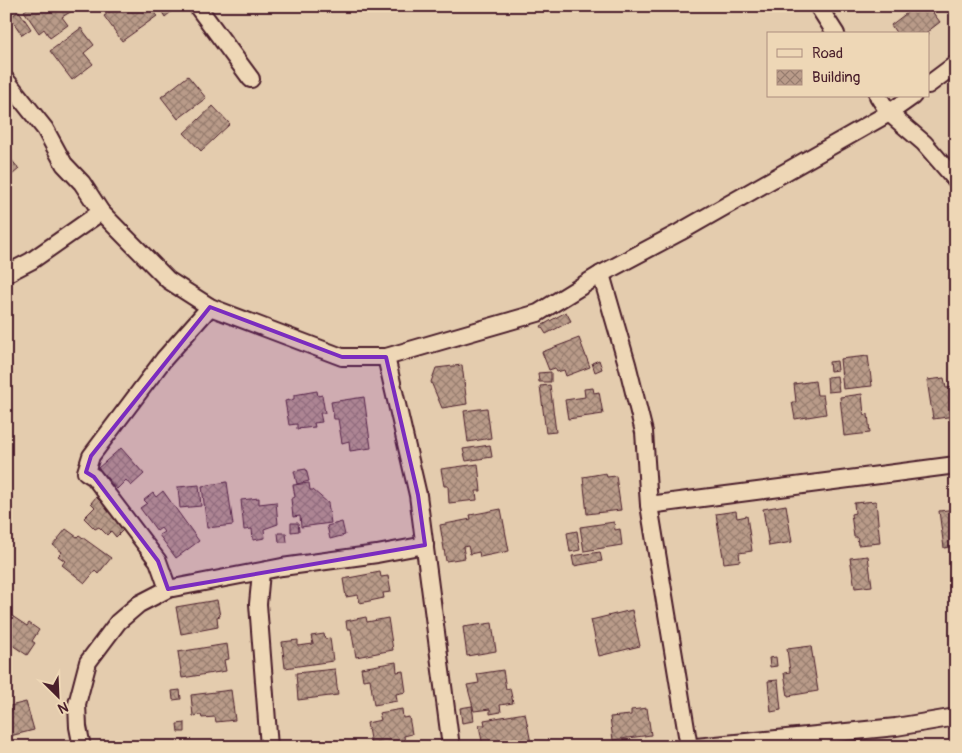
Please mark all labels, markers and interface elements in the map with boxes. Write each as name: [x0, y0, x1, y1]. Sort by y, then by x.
legend: [767, 32, 930, 98]
text: Road: [812, 44, 843, 63]
text: Building: [812, 68, 860, 87]
north arrow: [32, 670, 82, 720]
text: N: [55, 698, 71, 717]

